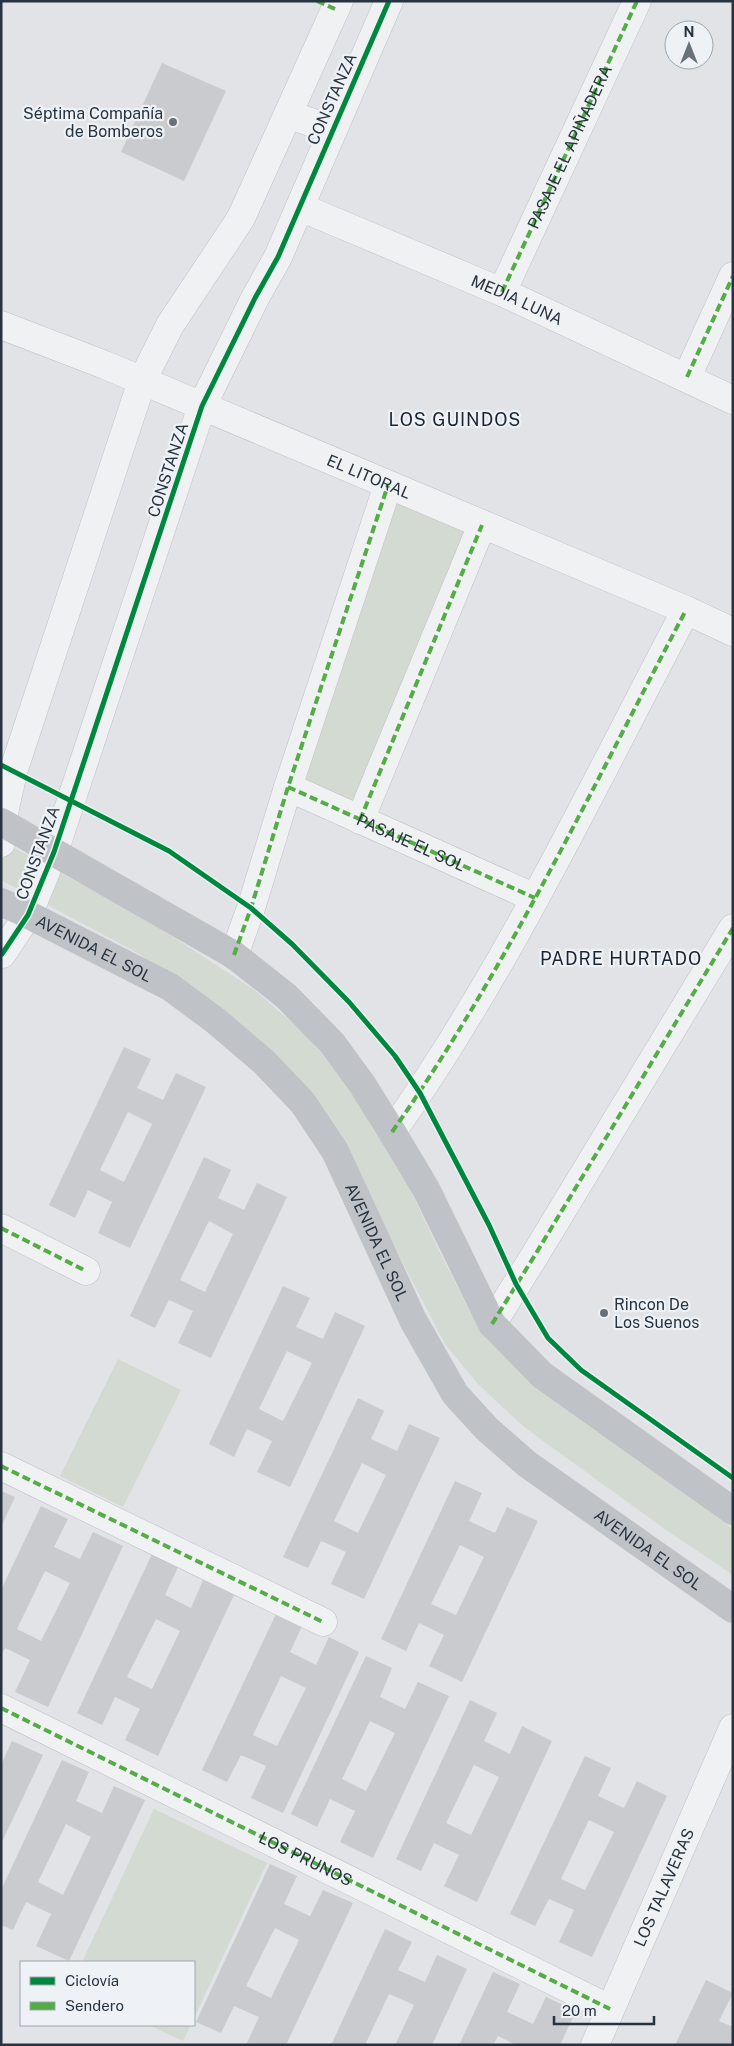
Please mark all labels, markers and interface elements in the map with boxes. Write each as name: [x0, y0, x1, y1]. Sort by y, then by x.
north arrow: [664, 20, 714, 70]
text: N: [684, 24, 694, 40]
street label: CONSTANZA: [303, 50, 361, 148]
street label: PASAJE EL APIÑADERA: [523, 62, 616, 232]
place label: Séptima Compañía de Bomberos: [23, 104, 163, 141]
marker: Séptima Compañía de Bomberos: [167, 116, 179, 128]
street label: MEDIA LUNA: [468, 271, 566, 329]
district label: LOS GUINDOS: [389, 409, 521, 430]
street label: CONSTANZA: [144, 420, 192, 520]
street label: EL LITORAL: [324, 450, 414, 503]
street label: CONSTANZA: [12, 804, 64, 902]
street label: PASAJE EL SOL: [354, 810, 468, 875]
street label: AVENIDA EL SOL: [33, 911, 155, 986]
district label: PADRE HURTADO: [540, 948, 702, 969]
street label: AVENIDA EL SOL: [342, 1180, 412, 1304]
place label: Rincon De Los Suenos: [614, 1295, 699, 1332]
marker: Rincon De Los Suenos: [598, 1307, 610, 1319]
street label: AVENIDA EL SOL: [591, 1505, 706, 1594]
street label: LOS TALAVERAS: [630, 1825, 698, 1949]
street label: LOS PRUNOS: [256, 1828, 356, 1890]
legend: [20, 1961, 195, 2026]
text: Ciclovía: [65, 1972, 119, 1989]
scale bar: [554, 1994, 654, 2026]
text: Sendero: [65, 1997, 124, 2014]
text: 20 m: [562, 2002, 597, 2019]

